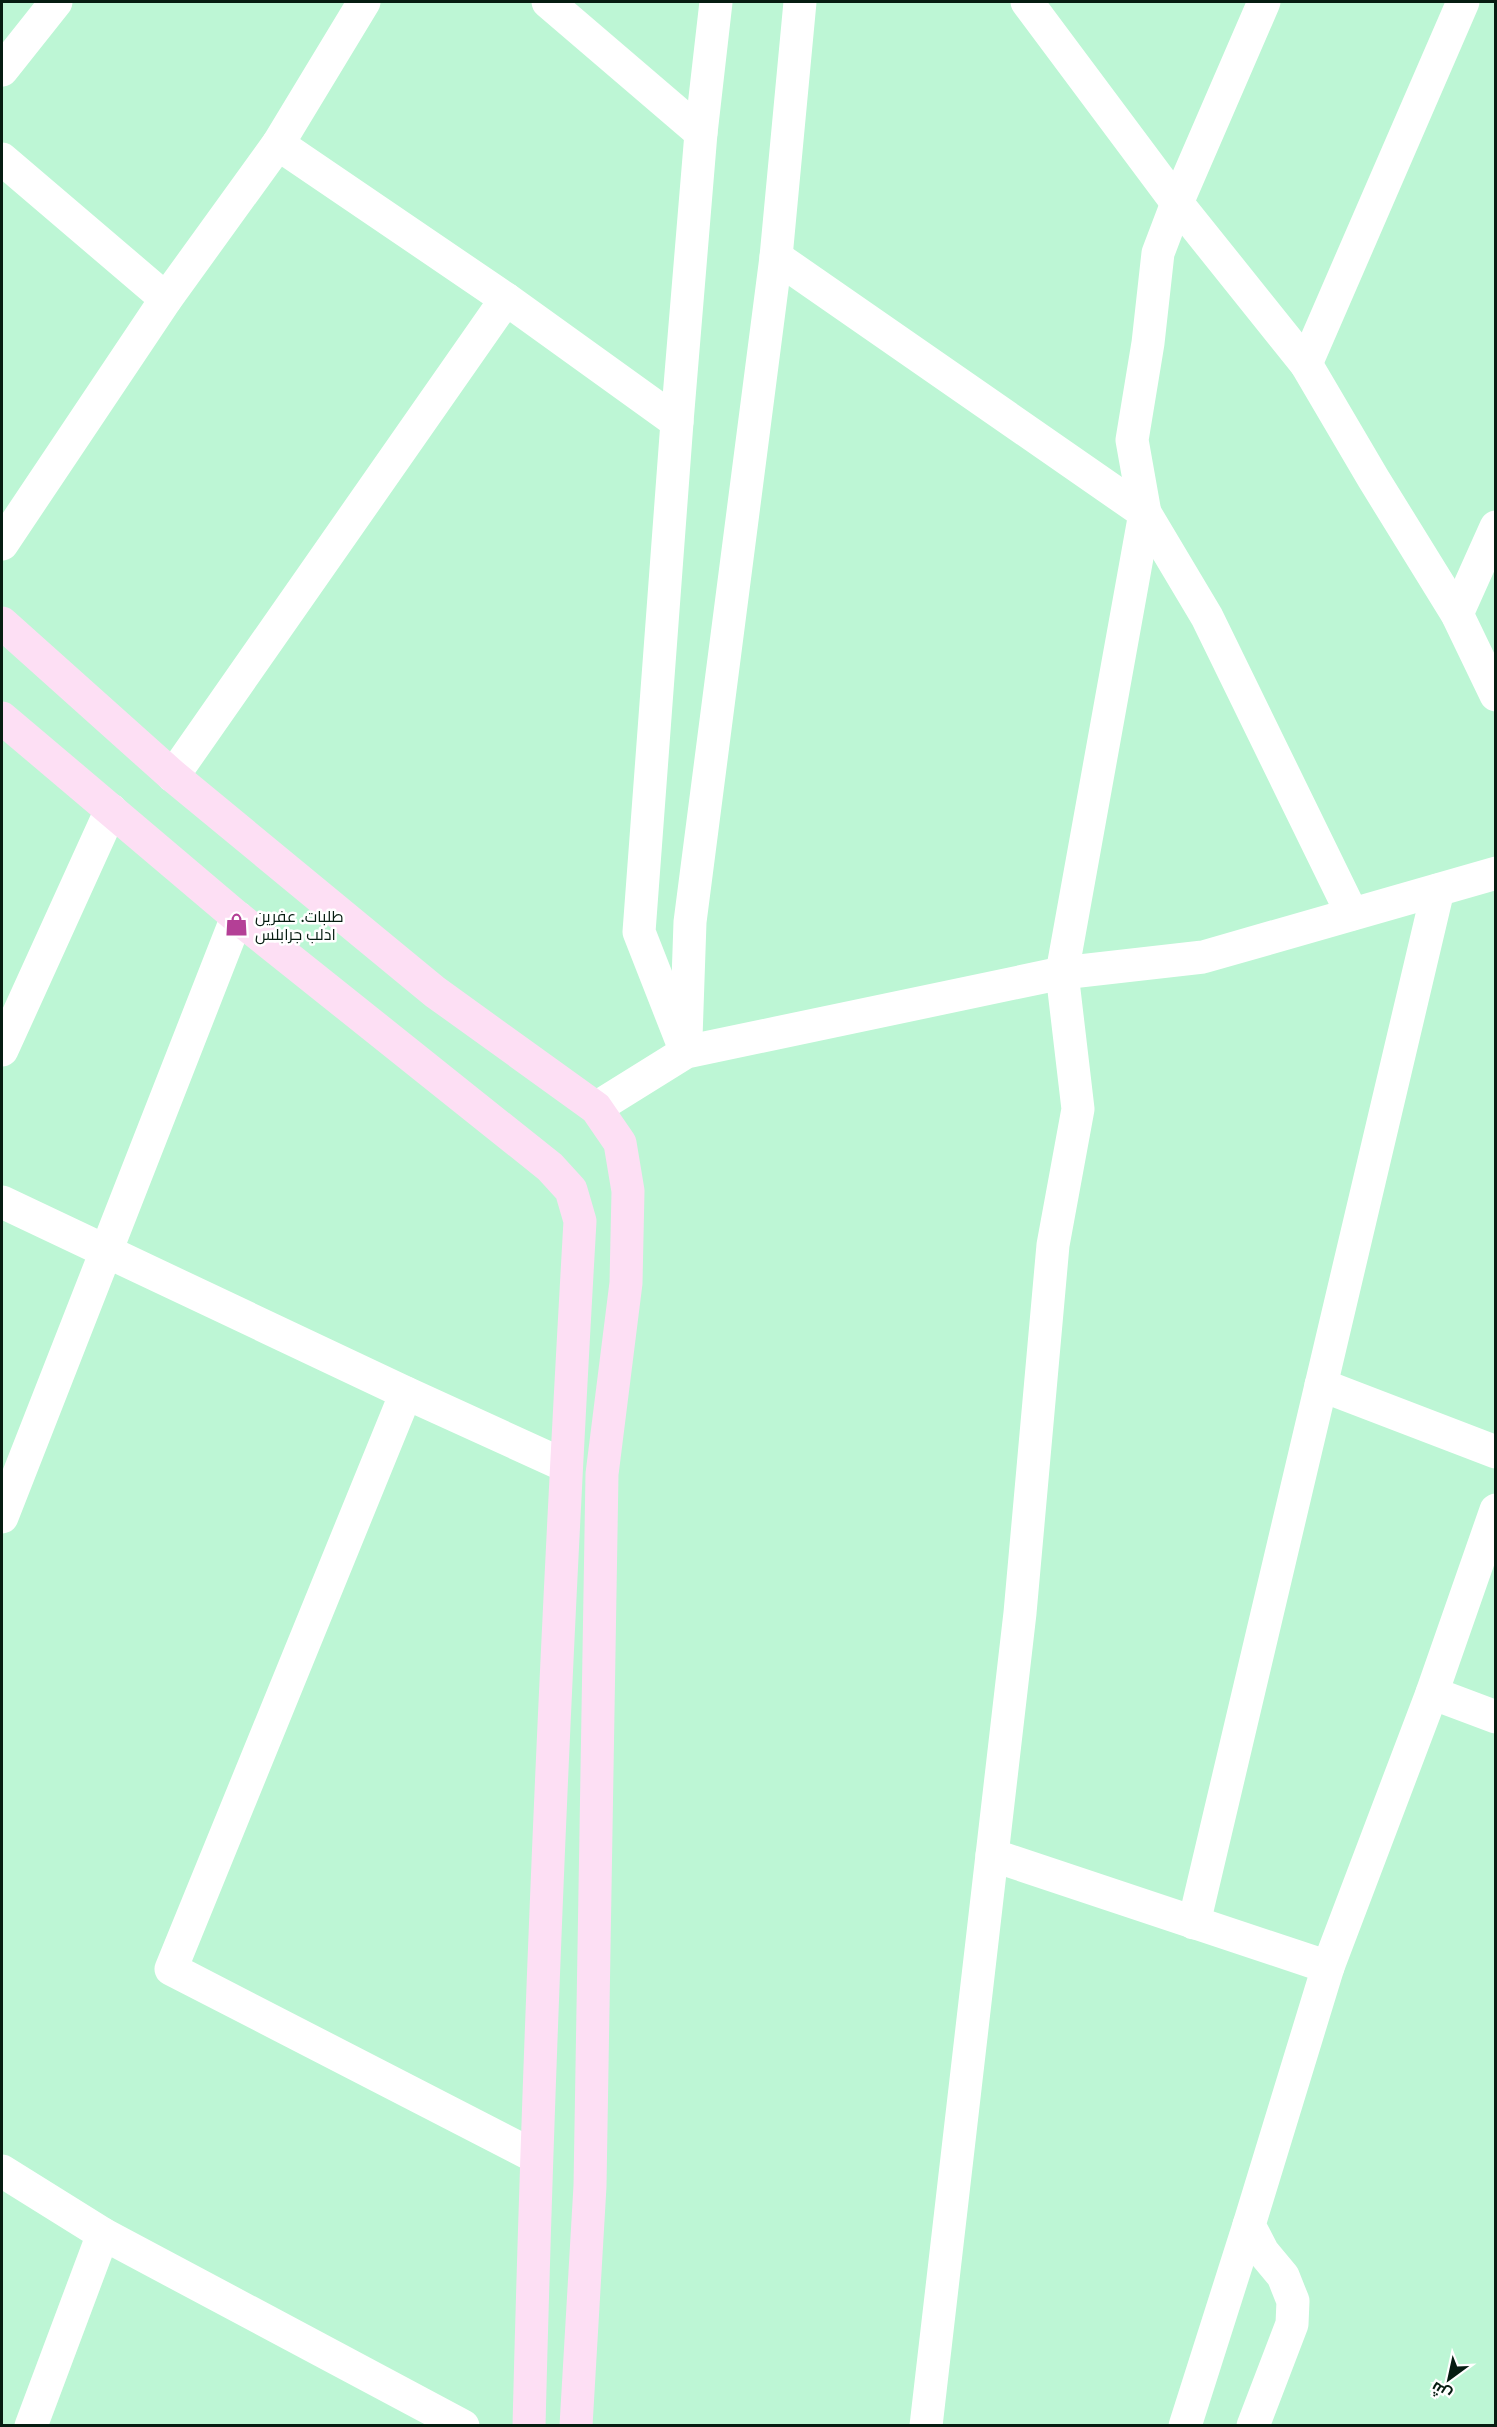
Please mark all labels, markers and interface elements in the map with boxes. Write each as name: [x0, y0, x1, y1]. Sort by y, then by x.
place label: طلبات. عفرين ادلب جرابلس: [255, 905, 344, 945]
shop icon: طلبات. عفرين ادلب جرابلس: [224, 912, 250, 938]
north arrow: [1419, 2349, 1479, 2409]
text: ش: [1426, 2377, 1455, 2406]

